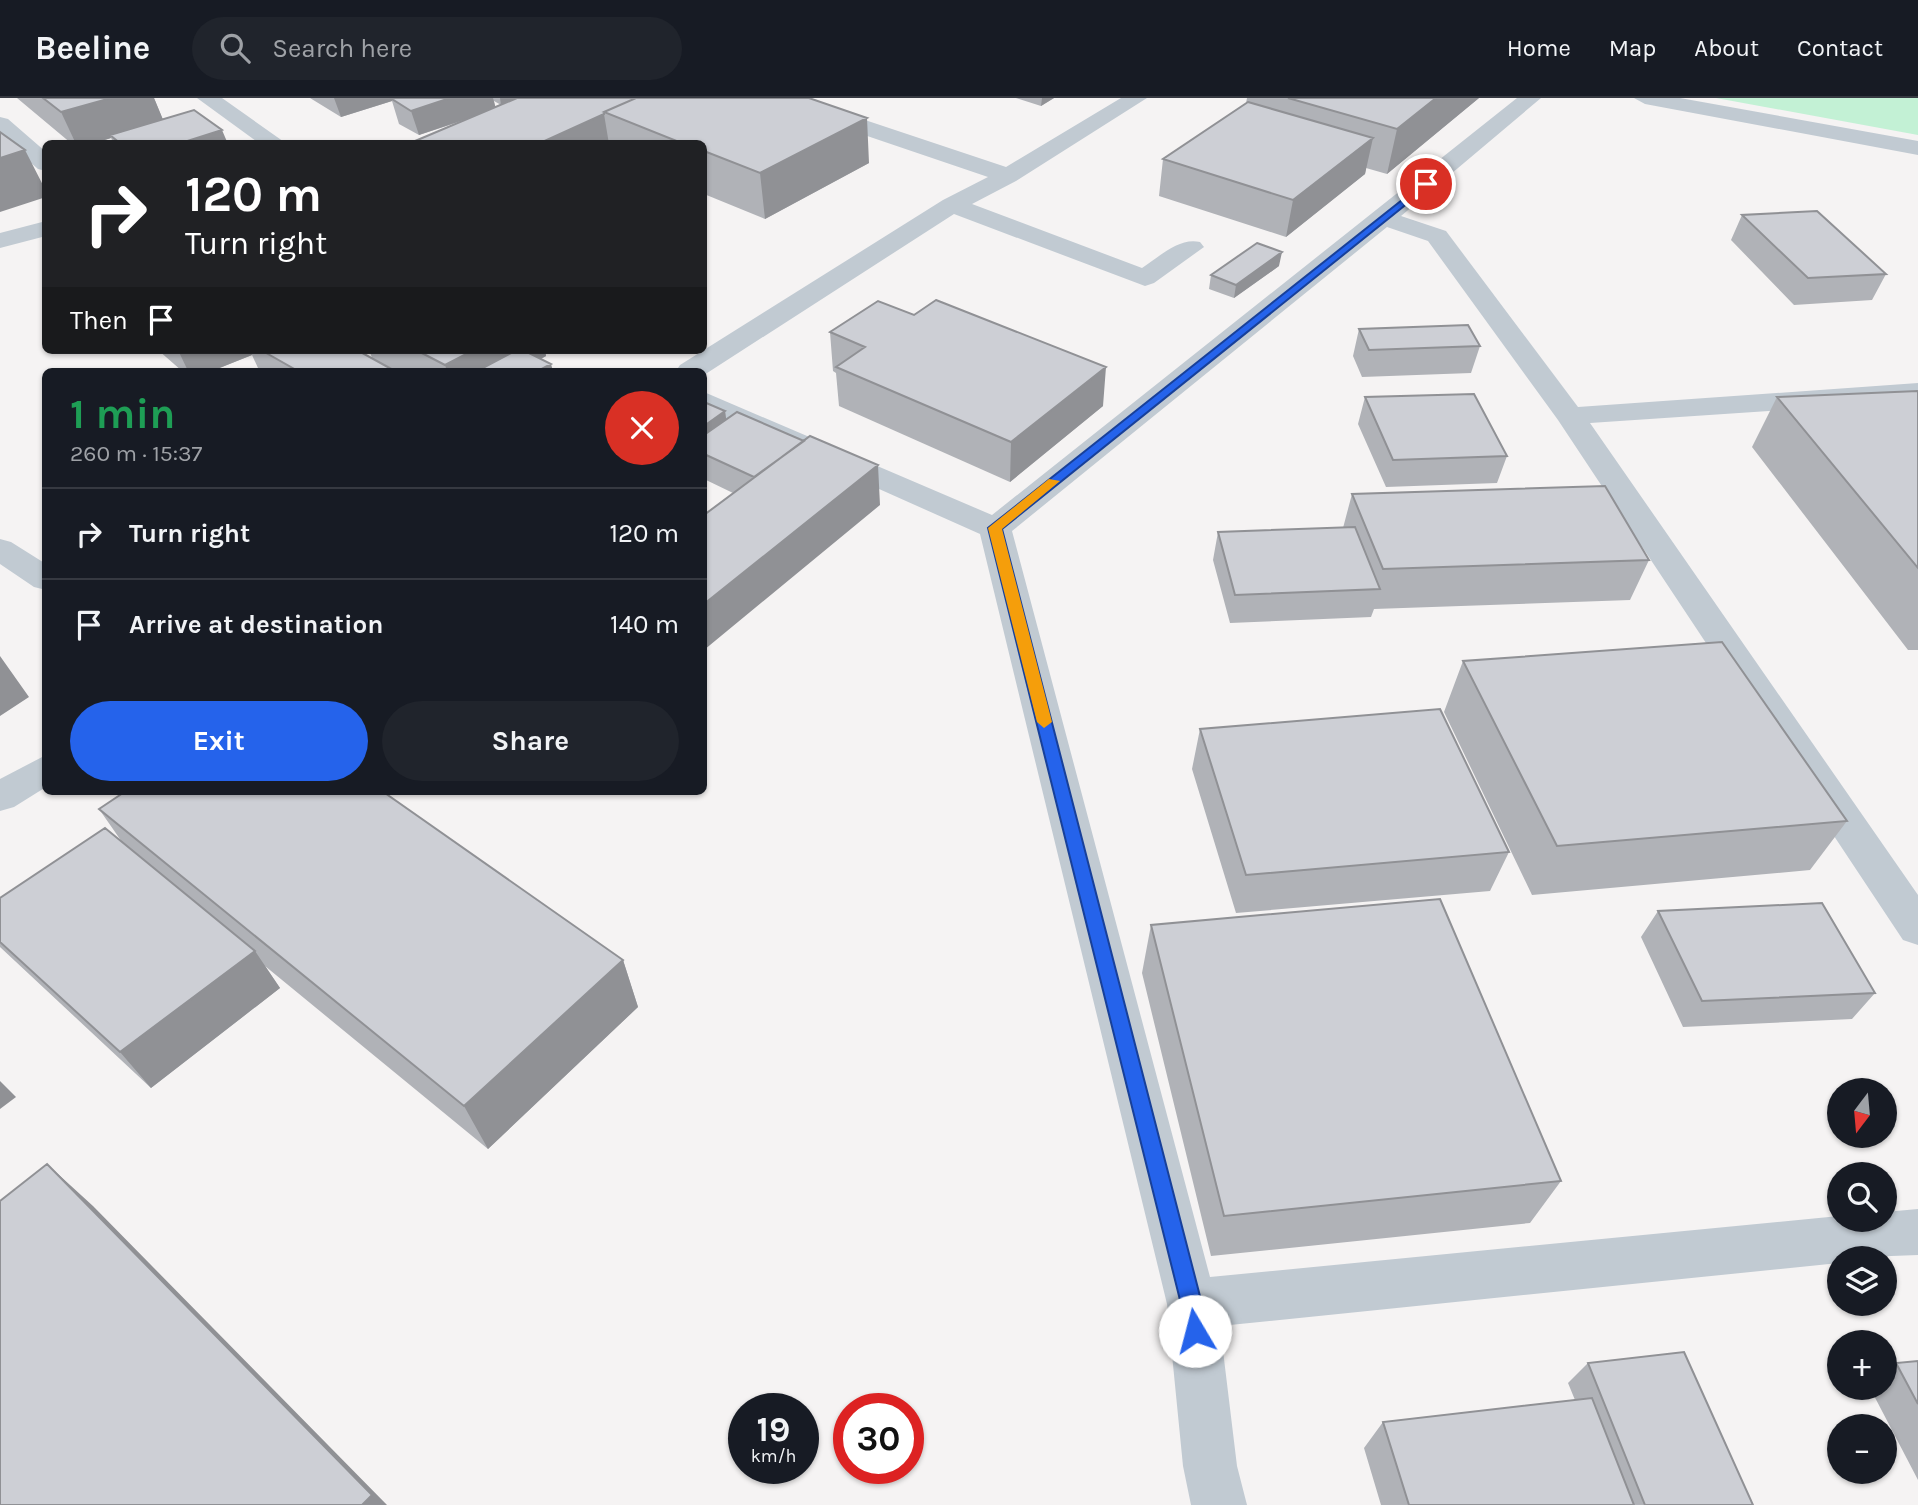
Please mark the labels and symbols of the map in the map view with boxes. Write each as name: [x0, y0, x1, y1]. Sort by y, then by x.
pin: [1396, 154, 1456, 214]
north arrow: [1827, 1078, 1897, 1148]
position arrow: [1158, 1294, 1232, 1368]
speed limit sign: 30: [833, 1393, 924, 1484]

